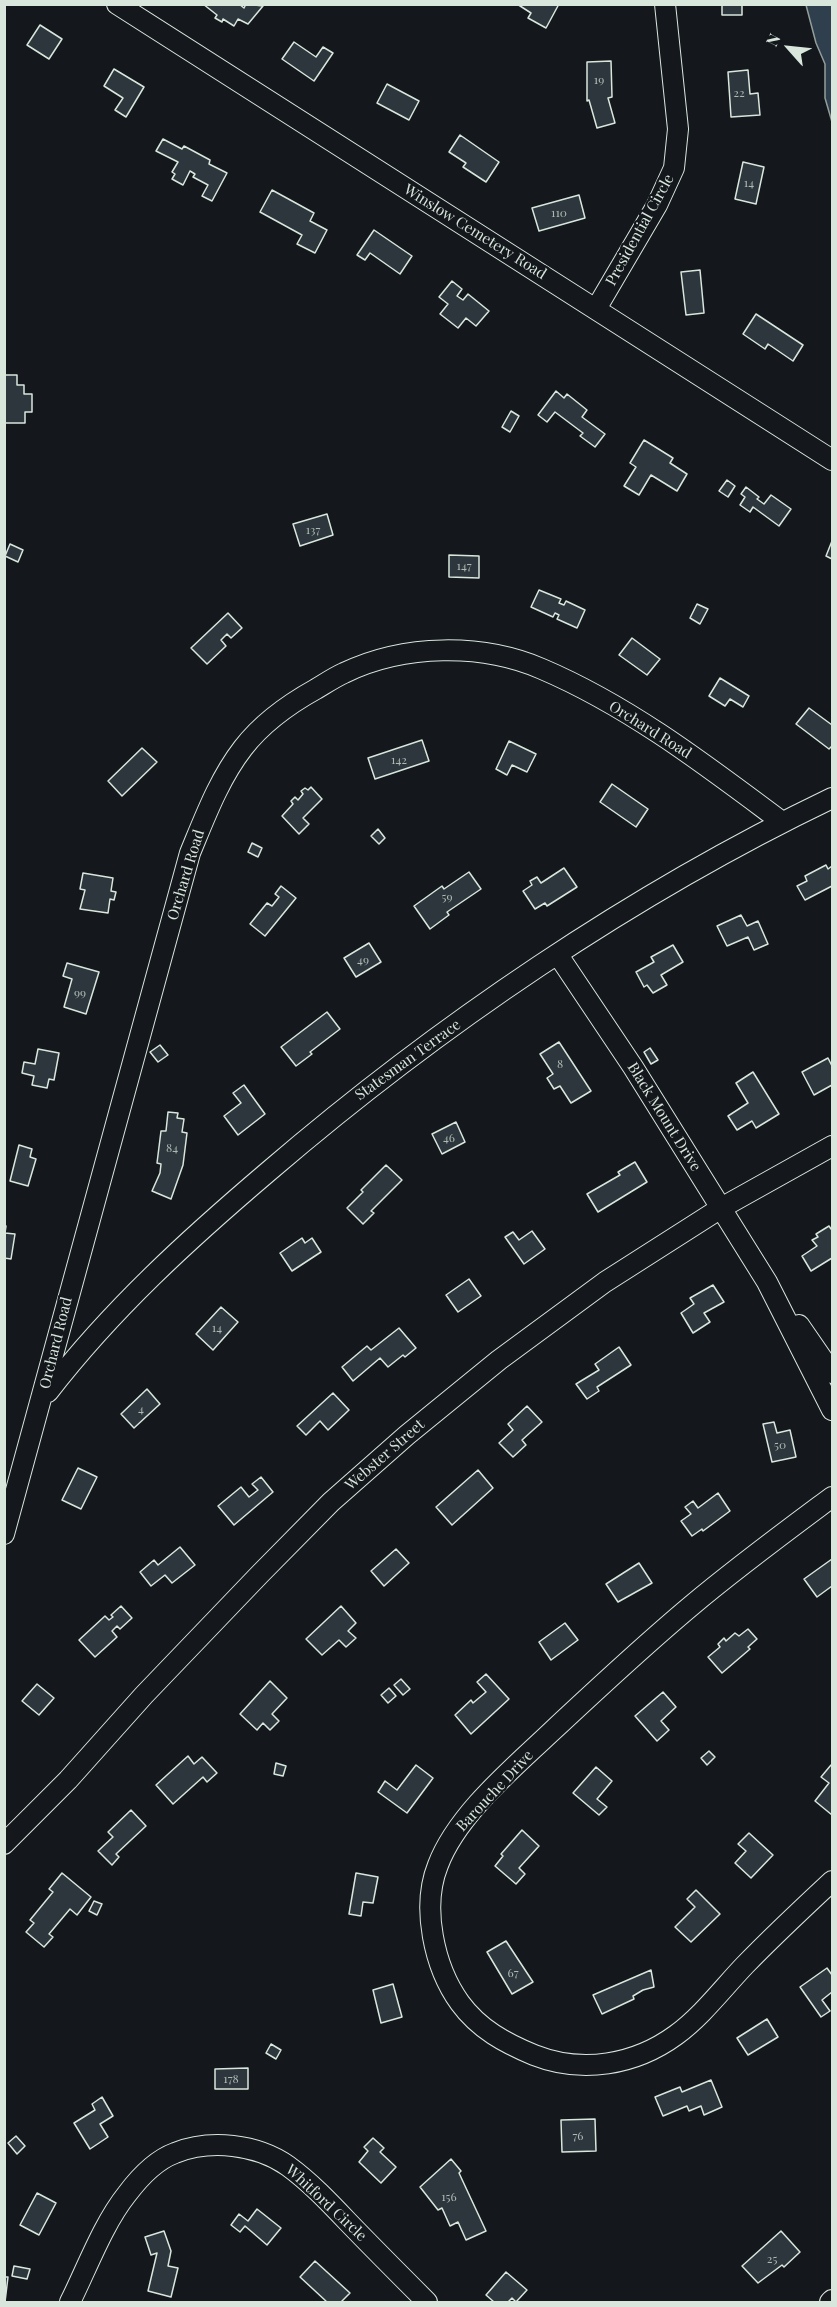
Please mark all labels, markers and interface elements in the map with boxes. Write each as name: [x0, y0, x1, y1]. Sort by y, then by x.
north arrow: [759, 18, 819, 78]
text: N: [761, 30, 784, 50]
house number: 19: [594, 73, 604, 87]
house number: 22: [733, 86, 745, 100]
street label: Presidential Circle: [602, 171, 678, 289]
house number: 14: [744, 176, 754, 190]
street label: Winslow Cemetery Road: [400, 181, 550, 283]
house number: 110: [551, 206, 567, 220]
house number: 137: [306, 523, 320, 537]
house number: 147: [456, 559, 472, 573]
street label: Orchard Road: [605, 697, 695, 763]
house number: 142: [391, 753, 407, 767]
street label: Orchard Road: [164, 827, 208, 923]
house number: 59: [441, 890, 453, 904]
house number: 49: [357, 953, 369, 967]
house number: 99: [74, 986, 86, 1000]
street label: Statesman Terrace: [352, 1016, 464, 1104]
house number: 8: [557, 1057, 563, 1071]
street label: Black Mount Drive: [623, 1059, 705, 1175]
house number: 46: [443, 1131, 455, 1145]
house number: 84: [166, 1141, 178, 1155]
street label: Orchard Road: [36, 1295, 76, 1391]
house number: 14: [212, 1321, 222, 1335]
house number: 4: [138, 1402, 144, 1416]
street label: Webster Street: [342, 1416, 428, 1494]
house number: 50: [774, 1438, 786, 1452]
street label: Barouche Drive: [453, 1747, 537, 1835]
house number: 67: [507, 1966, 519, 1980]
house number: 178: [223, 2072, 239, 2086]
house number: 76: [572, 2129, 584, 2143]
street label: Whitford Circle: [282, 2161, 370, 2245]
house number: 156: [441, 2190, 457, 2204]
house number: 25: [767, 2252, 777, 2266]

